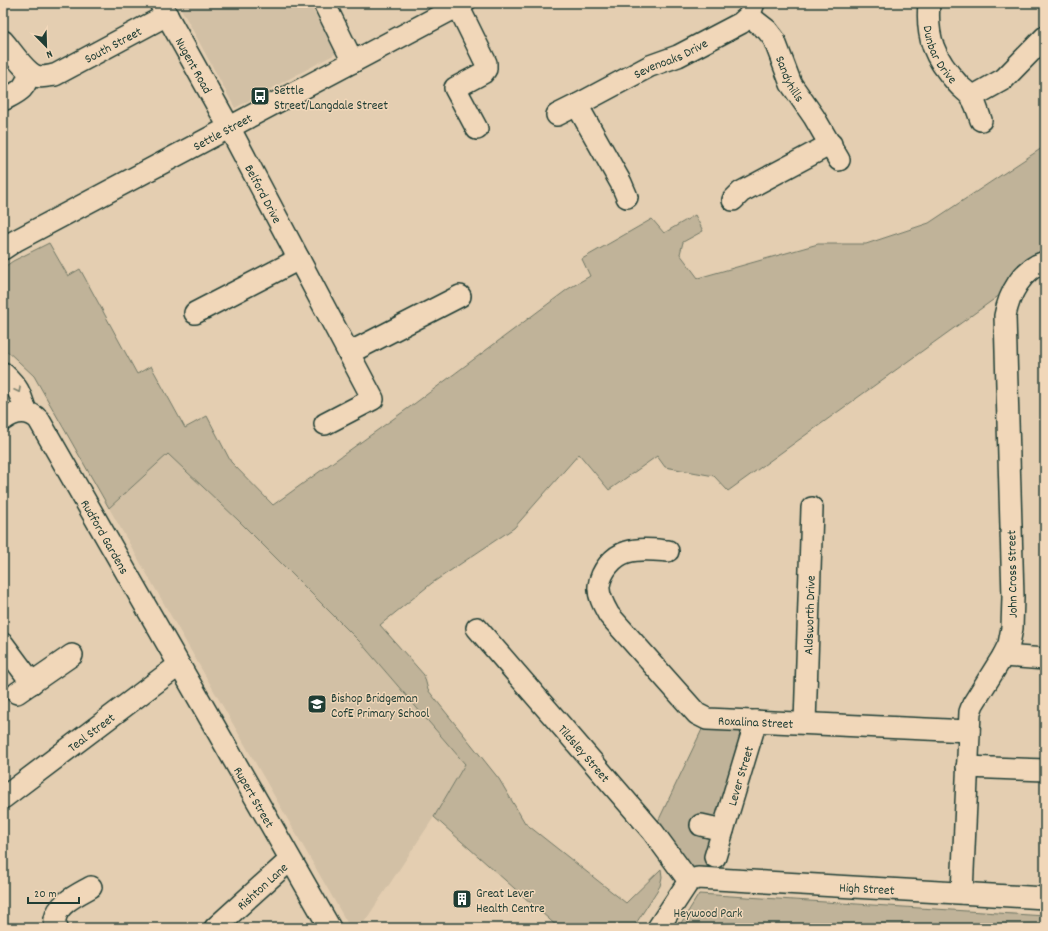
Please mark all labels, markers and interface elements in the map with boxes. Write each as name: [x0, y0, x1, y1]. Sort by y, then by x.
street label: South Street: [82, 23, 146, 70]
street label: Dunbar Drive: [917, 25, 961, 89]
north arrow: [26, 26, 66, 66]
street label: Nugent Road: [169, 35, 216, 98]
street label: Sevenoaks Drive: [631, 35, 712, 85]
text: N: [43, 45, 55, 62]
street label: Sandyhills: [769, 54, 808, 107]
place label: Settle Street/Langdale Street: [274, 82, 388, 116]
bus stop icon: Settle Street/Langdale Street: [249, 85, 271, 107]
street label: Settle Street: [190, 110, 257, 157]
street label: Belford Drive: [238, 162, 286, 228]
one-way arrow: [13, 386, 21, 394]
street label: Rudford Gardens: [75, 497, 132, 578]
street label: John Cross Street: [1003, 530, 1024, 618]
street label: Aldsworth Drive: [800, 575, 822, 655]
place label: Bishop Bridgeman CofE Primary School: [331, 690, 429, 724]
school or university icon: Bishop Bridgeman CofE Primary School: [306, 693, 328, 715]
street label: Teal Street: [65, 709, 120, 758]
street label: Roxalina Street: [718, 713, 794, 735]
street label: Tildsley Street: [552, 721, 613, 788]
street label: Lever Street: [724, 744, 760, 809]
street label: Rupert Street: [227, 764, 278, 832]
street label: Rishton Lane: [234, 859, 293, 916]
scale bar: [28, 879, 79, 905]
street label: High Street: [839, 879, 895, 901]
place label: Great Lever Health Centre: [476, 885, 545, 919]
text: 20 m: [34, 886, 57, 903]
building icon: Great Lever Health Centre: [451, 888, 473, 910]
park label: Heywood Park: [674, 905, 742, 924]

